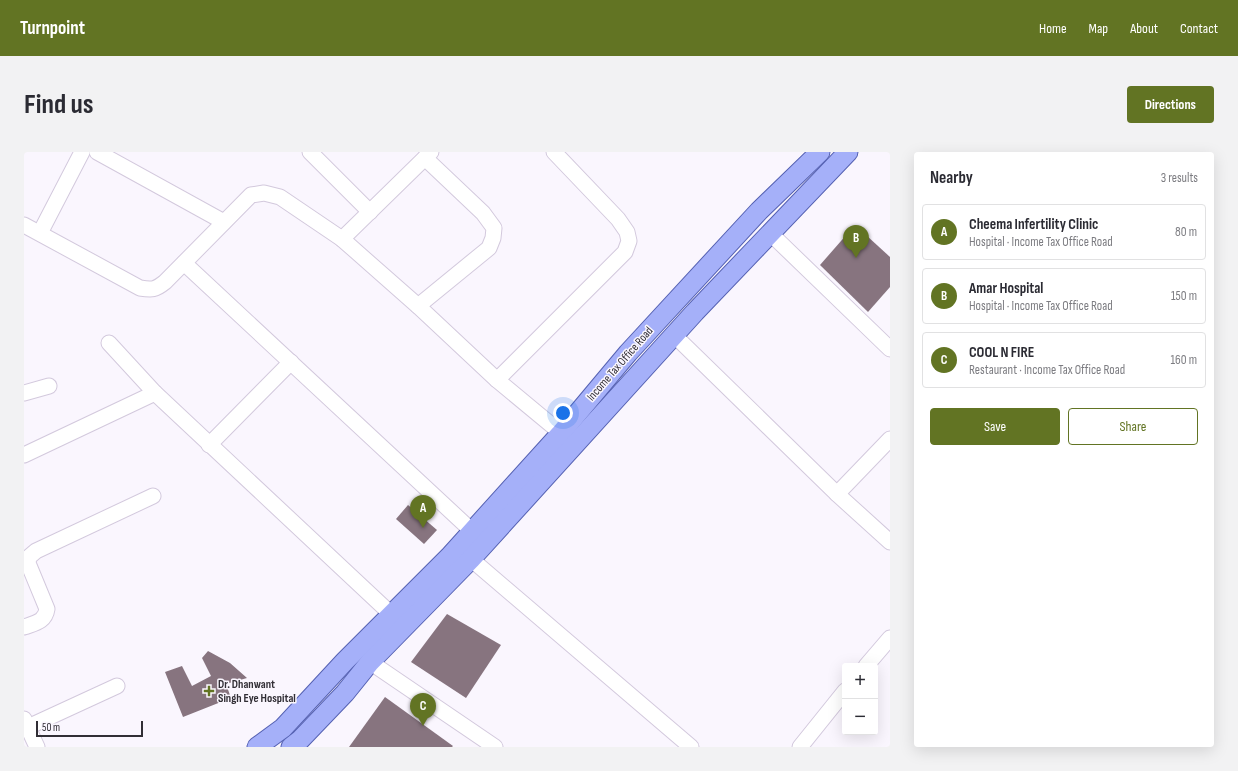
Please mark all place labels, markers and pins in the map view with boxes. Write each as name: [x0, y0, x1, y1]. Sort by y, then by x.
pin: B: [843, 225, 869, 258]
pin: A: [410, 495, 436, 528]
place label: Dr. Dhanwant Singh Eye Hospital: [218, 677, 296, 706]
marker: Dr. Dhanwant Singh Eye Hospital: [203, 685, 215, 697]
pin: C: [410, 693, 436, 726]

